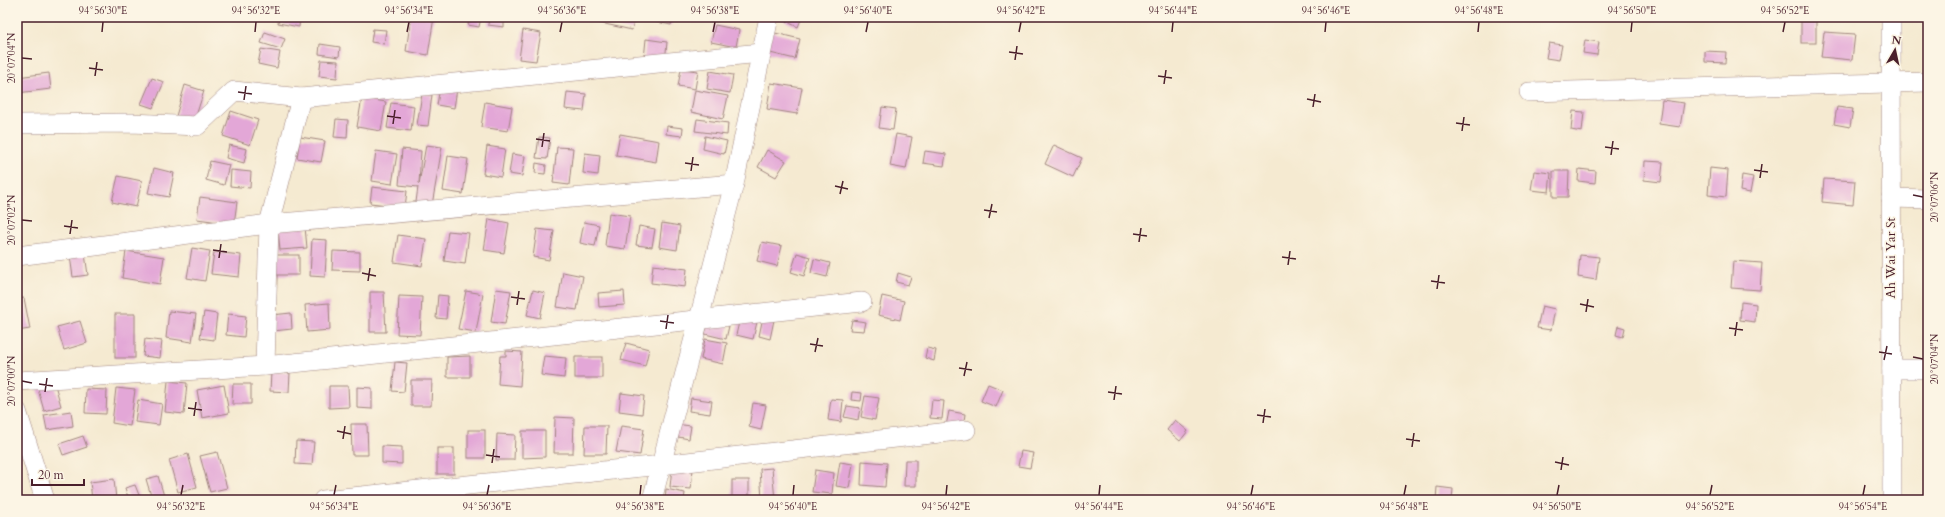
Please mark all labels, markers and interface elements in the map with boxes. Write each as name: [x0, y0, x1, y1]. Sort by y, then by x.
text: 94°56'30"E: [79, 4, 127, 18]
text: 94°56'32"E: [232, 4, 280, 18]
text: 94°56'34"E: [385, 4, 433, 18]
text: 94°56'36"E: [538, 4, 586, 18]
text: 94°56'38"E: [691, 4, 739, 18]
text: 94°56'40"E: [844, 4, 892, 18]
text: 94°56'42"E: [997, 4, 1045, 18]
text: 94°56'44"E: [1149, 4, 1197, 18]
text: 94°56'46"E: [1302, 4, 1350, 18]
text: 94°56'48"E: [1455, 4, 1503, 18]
text: 94°56'50"E: [1608, 4, 1656, 18]
text: 94°56'52"E: [1761, 4, 1809, 18]
north arrow: [1875, 30, 1915, 70]
text: 20°07'04"N: [5, 32, 19, 83]
text: N: [1891, 32, 1903, 49]
text: 20°07'06"N: [1928, 171, 1942, 222]
text: 20°07'02"N: [5, 194, 19, 245]
street label: Ah Wai Yar St: [1882, 217, 1900, 299]
text: 20°07'04"N: [1928, 333, 1942, 384]
text: 20°07'00"N: [5, 355, 19, 406]
scale bar: [32, 461, 84, 487]
text: 20 m: [38, 467, 65, 483]
text: 94°56'32"E: [157, 500, 205, 514]
text: 94°56'34"E: [310, 500, 358, 514]
text: 94°56'36"E: [463, 500, 511, 514]
text: 94°56'38"E: [616, 500, 664, 514]
text: 94°56'40"E: [769, 500, 817, 514]
text: 94°56'42"E: [922, 500, 970, 514]
text: 94°56'44"E: [1075, 500, 1123, 514]
text: 94°56'46"E: [1227, 500, 1275, 514]
text: 94°56'48"E: [1380, 500, 1428, 514]
text: 94°56'50"E: [1533, 500, 1581, 514]
text: 94°56'52"E: [1686, 500, 1734, 514]
text: 94°56'54"E: [1839, 500, 1887, 514]

